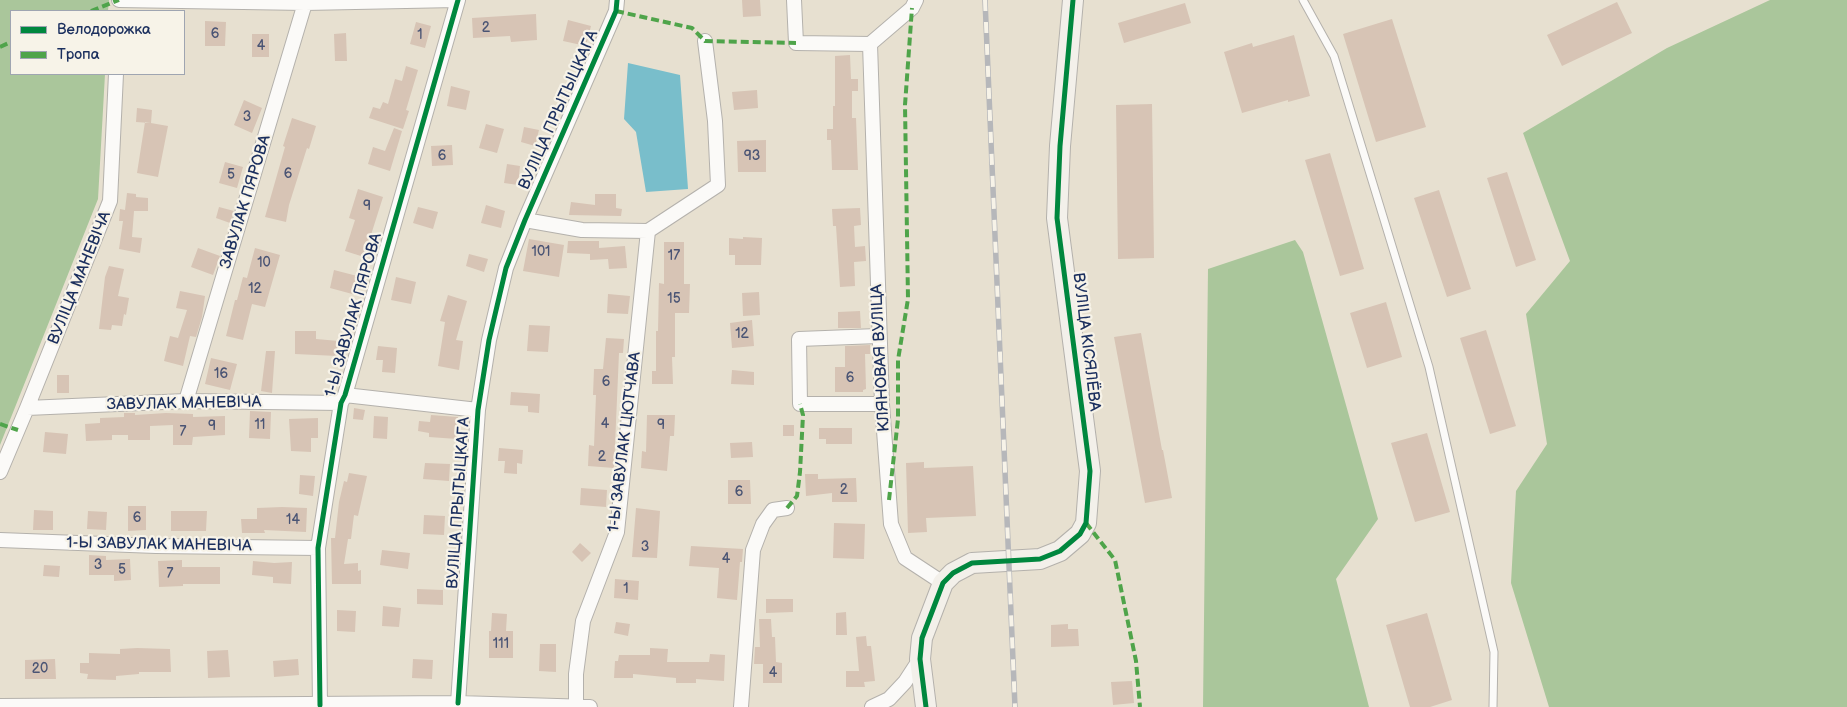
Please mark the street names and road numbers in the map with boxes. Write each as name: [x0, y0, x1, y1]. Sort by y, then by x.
street label: ВУЛІЦА ПРЫТЫЦКАГА: [515, 27, 603, 193]
street label: ЗАВУЛАК ПЯРОВА: [217, 133, 275, 271]
street label: ВУЛІЦА МАНЕВІЧА: [45, 209, 115, 347]
street label: 1-Ы ЗАВУЛАК ПЯРОВА: [321, 231, 387, 399]
street label: ВУЛІЦА КІСЯЛЁВА: [1068, 272, 1104, 412]
street label: КЛЯНОВАЯ ВУЛІЦА: [868, 284, 894, 432]
street label: 1-Ы ЗАВУЛАК ЦЮТЧАВА: [604, 351, 646, 533]
street label: ЗАВУЛАК МАНЕВІЧА: [107, 393, 261, 415]
street label: ВУЛІЦА ПРЫТЫЦКАГА: [443, 416, 475, 590]
street label: 1-Ы ЗАВУЛАК МАНЕВІЧА: [66, 534, 252, 556]

